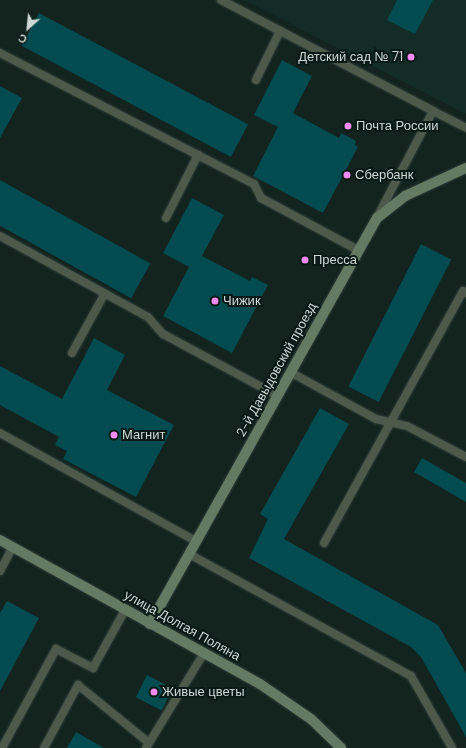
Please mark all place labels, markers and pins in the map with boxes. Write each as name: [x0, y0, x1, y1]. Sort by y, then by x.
place label: Детский сад № 71: [298, 49, 403, 65]
marker: Детский сад № 71: [406, 52, 416, 62]
place label: Почта России: [356, 118, 438, 134]
marker: Почта России: [343, 121, 353, 131]
place label: Сбербанк: [355, 167, 413, 183]
marker: Сбербанк: [342, 170, 352, 180]
place label: Пресса: [313, 252, 357, 268]
marker: Пресса: [300, 255, 310, 265]
place label: Чижик: [223, 293, 261, 309]
marker: Чижик: [210, 296, 220, 306]
place label: Магнит: [122, 427, 165, 443]
marker: Магнит: [109, 430, 119, 440]
place label: Живые цветы: [162, 684, 245, 700]
marker: Живые цветы: [149, 687, 159, 697]

